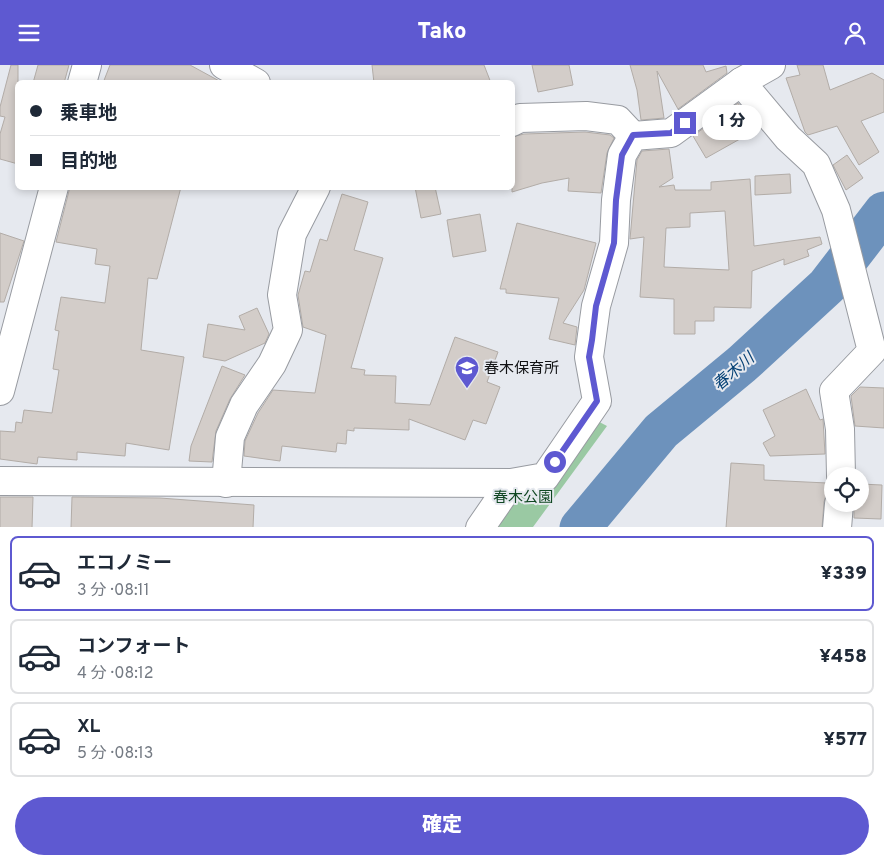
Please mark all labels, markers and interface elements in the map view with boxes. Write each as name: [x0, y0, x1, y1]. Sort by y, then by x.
icon: menu: [15, 19, 43, 47]
text: Tako: [418, 19, 466, 46]
icon: person: [841, 19, 869, 47]
text: 乗車地: [60, 102, 117, 126]
callout: 1 分: [702, 105, 762, 141]
route end: [674, 112, 696, 134]
text: 1 分: [719, 112, 745, 132]
text: 目的地: [60, 150, 117, 174]
water label: 春木川: [710, 348, 760, 396]
school or university icon: 春木保育所: [454, 355, 480, 389]
place label: 春木保育所: [484, 360, 559, 379]
route start: [544, 451, 566, 473]
map controls: [824, 467, 869, 512]
button: locate: [824, 467, 869, 512]
park label: 春木公園: [493, 489, 553, 508]
icon: car: [17, 551, 62, 596]
text: エコノミー: [77, 552, 172, 576]
text: ¥339: [821, 562, 867, 586]
text: 3 分 · 08:11: [77, 581, 150, 601]
icon: car: [17, 634, 62, 679]
text: コンフォート: [77, 635, 190, 659]
text: ¥458: [819, 645, 867, 669]
text: 4 分 · 08:12: [77, 664, 154, 684]
text: XL: [77, 715, 100, 739]
icon: car: [17, 717, 62, 762]
text: ¥577: [823, 728, 867, 752]
text: 5 分 · 08:13: [77, 744, 153, 764]
button: 確定: [15, 797, 869, 855]

